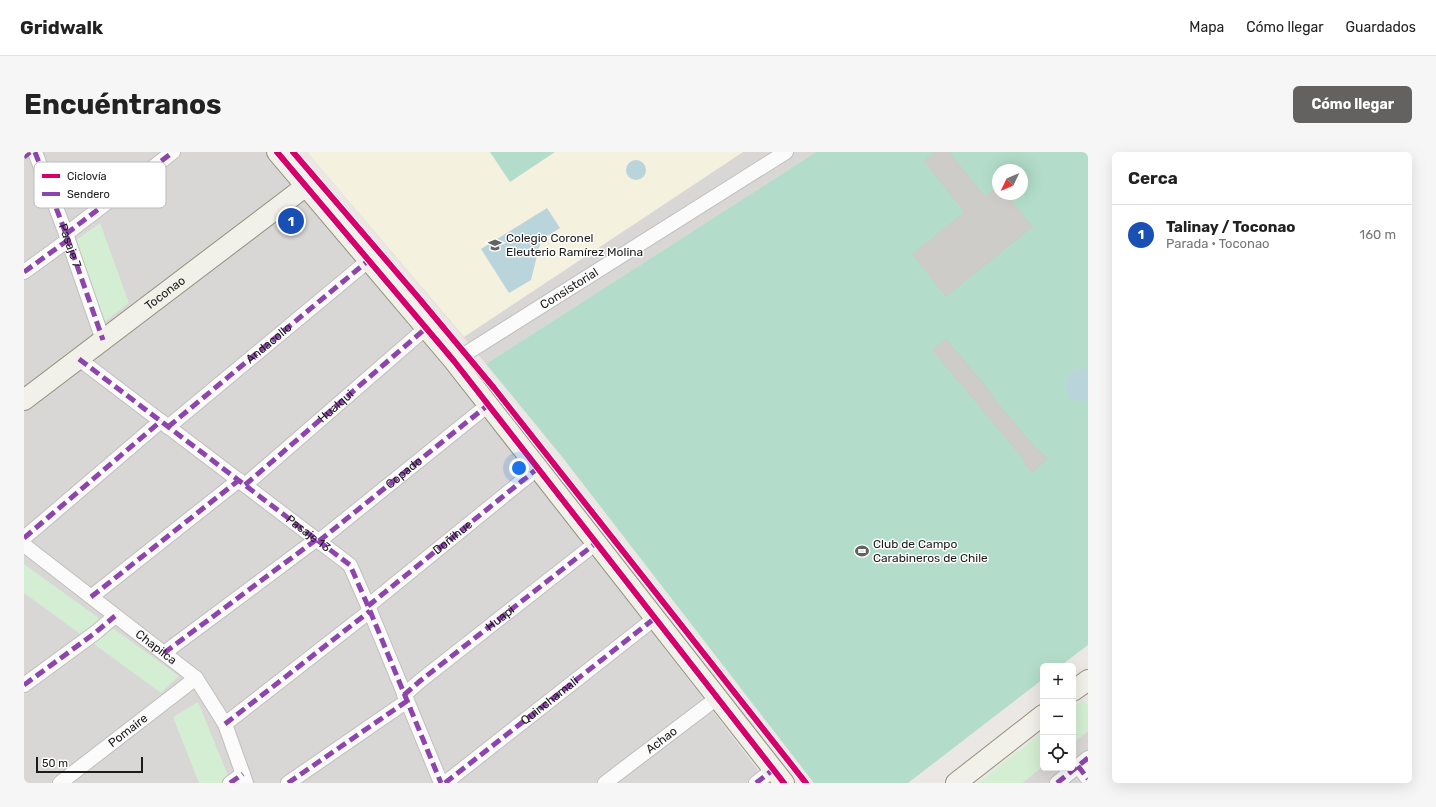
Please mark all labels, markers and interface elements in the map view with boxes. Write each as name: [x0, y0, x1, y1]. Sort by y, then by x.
text: Gridwalk: [20, 16, 103, 39]
text: Mapa: [1189, 19, 1224, 36]
text: Cómo llegar: [1246, 19, 1324, 36]
text: Guardados: [1346, 19, 1416, 36]
button: Cómo llegar: [1293, 86, 1412, 123]
text: Encuéntranos: [24, 88, 222, 121]
legend: [34, 162, 166, 208]
north arrow: [992, 164, 1028, 200]
text: Cerca: [1128, 168, 1178, 188]
text: Ciclovía: [67, 170, 107, 183]
text: Sendero: [67, 188, 110, 201]
pin: 1: [278, 206, 304, 236]
text: Talinay / Toconao: [1166, 218, 1295, 236]
street label: Pasaje 7: [56, 222, 84, 270]
text: 1: [1138, 227, 1144, 242]
text: 160 m: [1360, 227, 1396, 242]
place label: Colegio Coronel Eleuterio Ramírez Molina: [506, 231, 643, 259]
text: Parada · Toconao: [1166, 236, 1270, 251]
school or university icon: Colegio Coronel Eleuterio Ramírez Molina: [487, 237, 503, 253]
street label: Consistorial: [537, 265, 601, 312]
street label: Toconao: [142, 273, 188, 313]
street label: Andacollo: [243, 320, 295, 366]
street label: Hualqui: [315, 387, 356, 426]
street label: Copado: [383, 454, 425, 492]
your location: [509, 458, 529, 478]
street label: Pasaje 13: [283, 512, 333, 555]
street label: Doñihue: [430, 517, 475, 557]
place label: Club de Campo Carabineros de Chile: [873, 537, 988, 565]
sports icon: Club de Campo Carabineros de Chile: [854, 543, 870, 559]
street label: Huapi: [483, 603, 517, 634]
street label: Chapilca: [133, 627, 179, 667]
map controls: [1040, 663, 1076, 771]
button: +: [1040, 663, 1076, 699]
street label: Quinchamali: [518, 674, 581, 728]
button: −: [1040, 699, 1076, 735]
street label: Pomaire: [106, 711, 151, 750]
street label: Achao: [643, 724, 680, 756]
button: locate: [1040, 735, 1076, 771]
scale bar: [36, 755, 143, 774]
text: 50 m: [42, 757, 68, 770]

